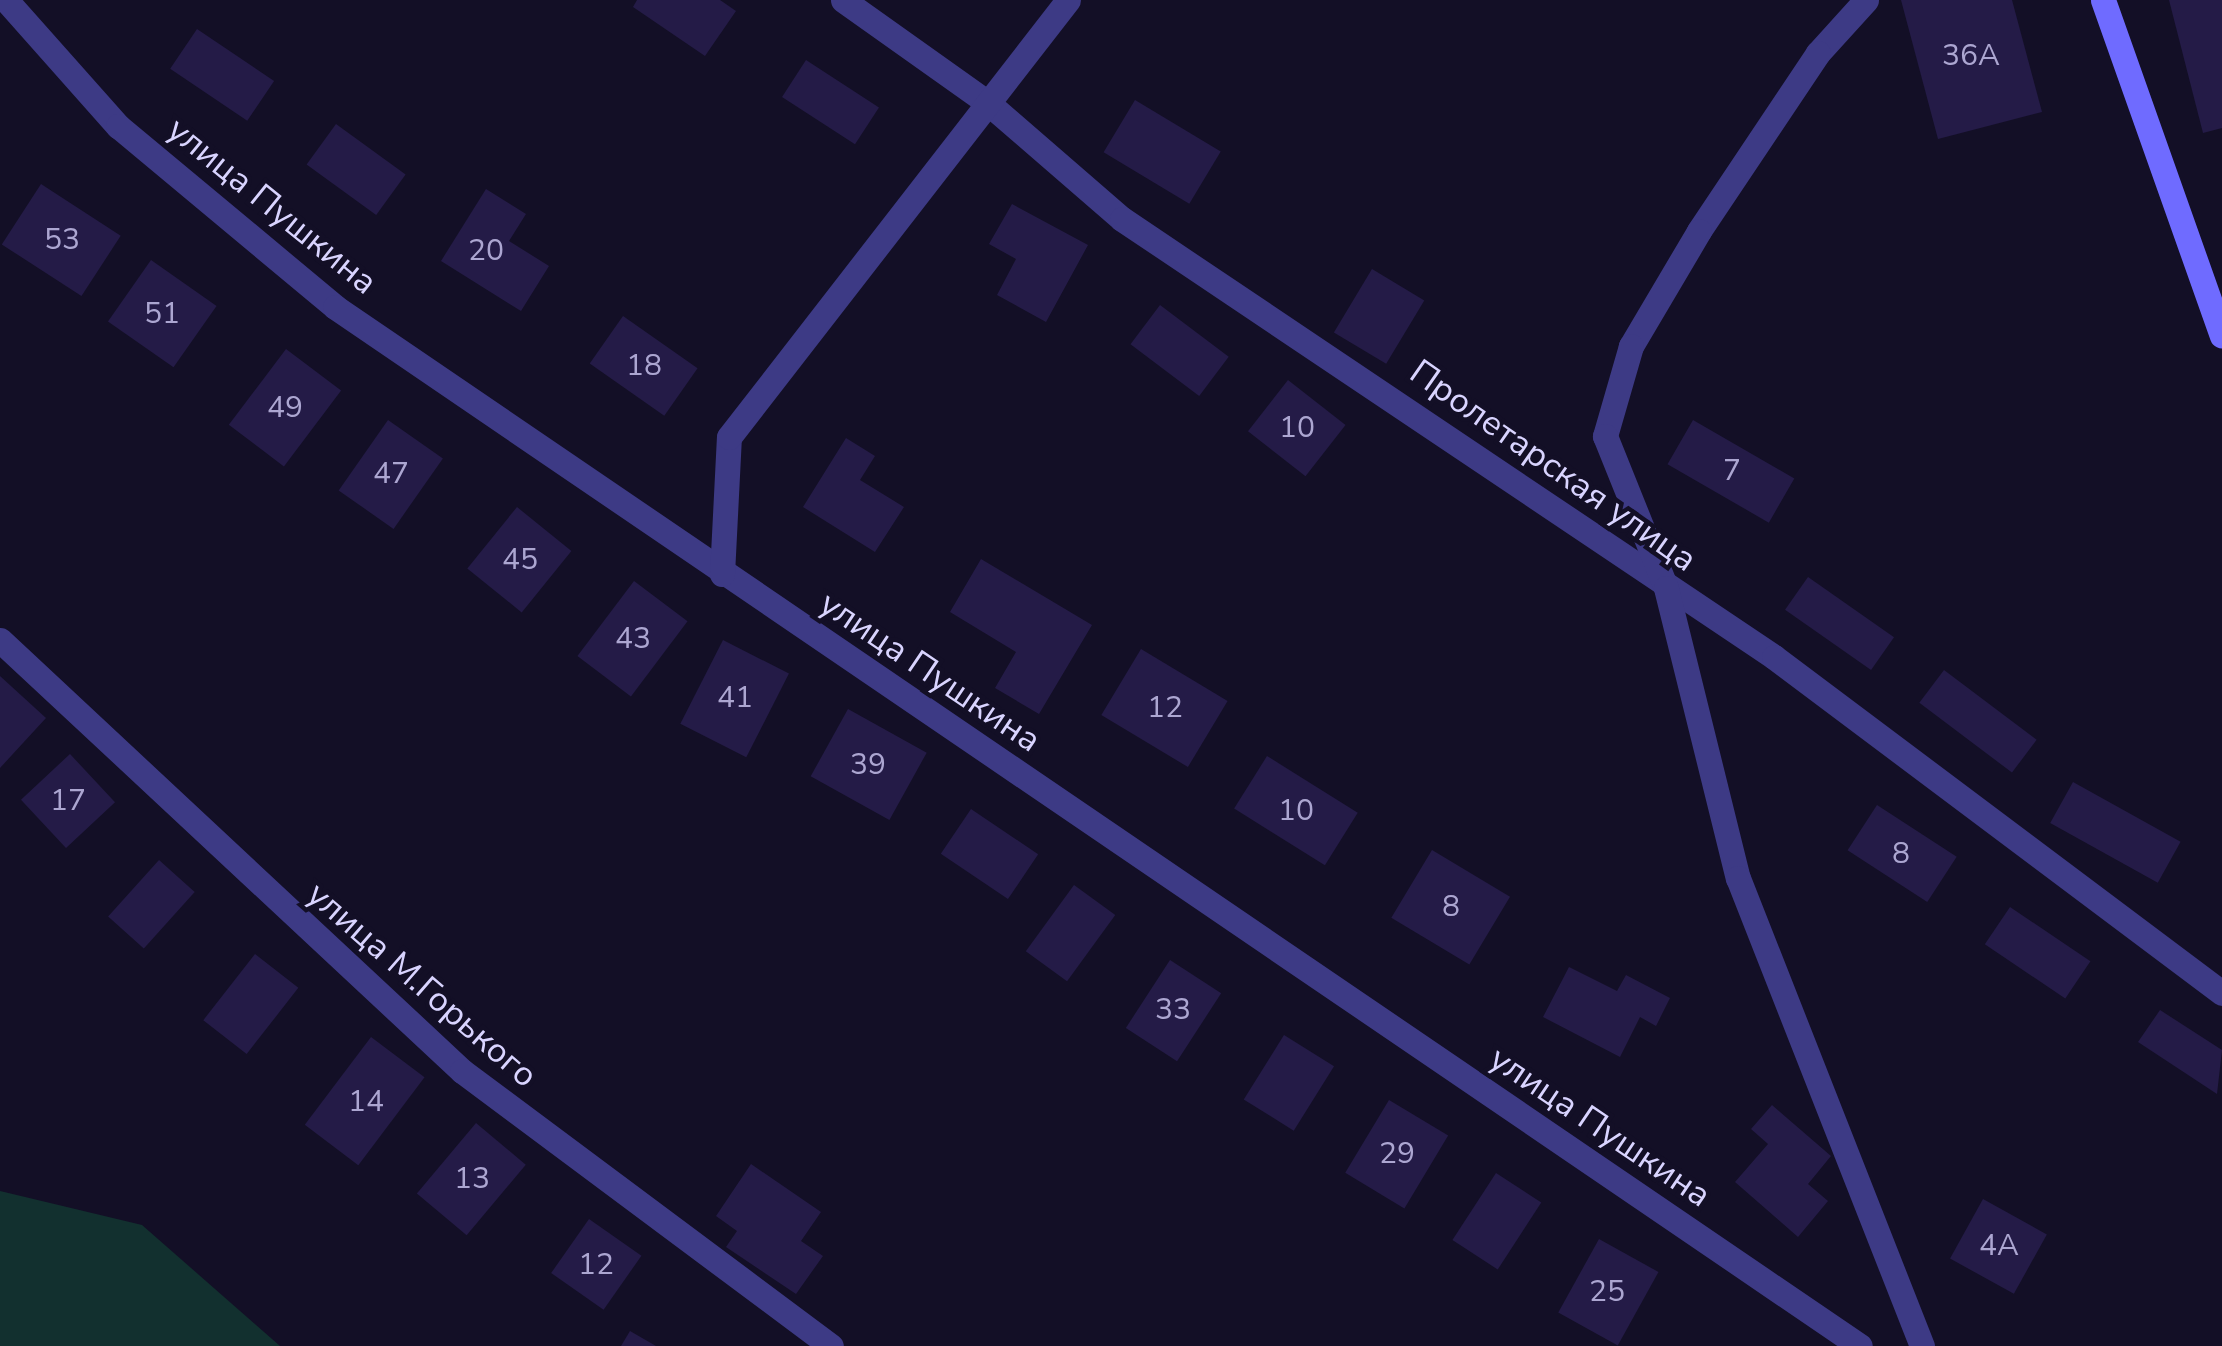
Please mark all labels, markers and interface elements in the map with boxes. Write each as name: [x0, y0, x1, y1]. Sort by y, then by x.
house number: 36А: [1942, 38, 2000, 74]
street label: улица Пушкина: [159, 109, 385, 303]
house number: 53: [44, 222, 80, 258]
house number: 20: [468, 233, 504, 269]
house number: 51: [144, 296, 180, 332]
house number: 18: [626, 348, 662, 384]
street label: Пролетарская улица: [1402, 351, 1704, 581]
house number: 49: [267, 390, 303, 426]
house number: 10: [1279, 410, 1315, 446]
house number: 7: [1723, 453, 1741, 489]
house number: 47: [373, 456, 409, 492]
house number: 45: [502, 542, 538, 578]
street label: улица Пушкина: [811, 583, 1049, 761]
house number: 43: [615, 621, 651, 657]
house number: 41: [717, 680, 753, 716]
house number: 12: [1147, 690, 1183, 726]
house number: 39: [850, 747, 886, 783]
house number: 17: [50, 783, 86, 819]
house number: 10: [1278, 793, 1314, 829]
house number: 8: [1892, 836, 1910, 872]
street label: улица М.Горького: [298, 873, 546, 1097]
house number: 8: [1442, 889, 1460, 925]
house number: 33: [1155, 992, 1191, 1028]
street label: улица Пушкина: [1481, 1038, 1719, 1216]
house number: 14: [348, 1084, 384, 1120]
house number: 29: [1379, 1136, 1415, 1172]
house number: 13: [454, 1161, 490, 1197]
house number: 4А: [1979, 1228, 2019, 1264]
house number: 12: [578, 1247, 614, 1283]
house number: 25: [1589, 1274, 1625, 1310]

